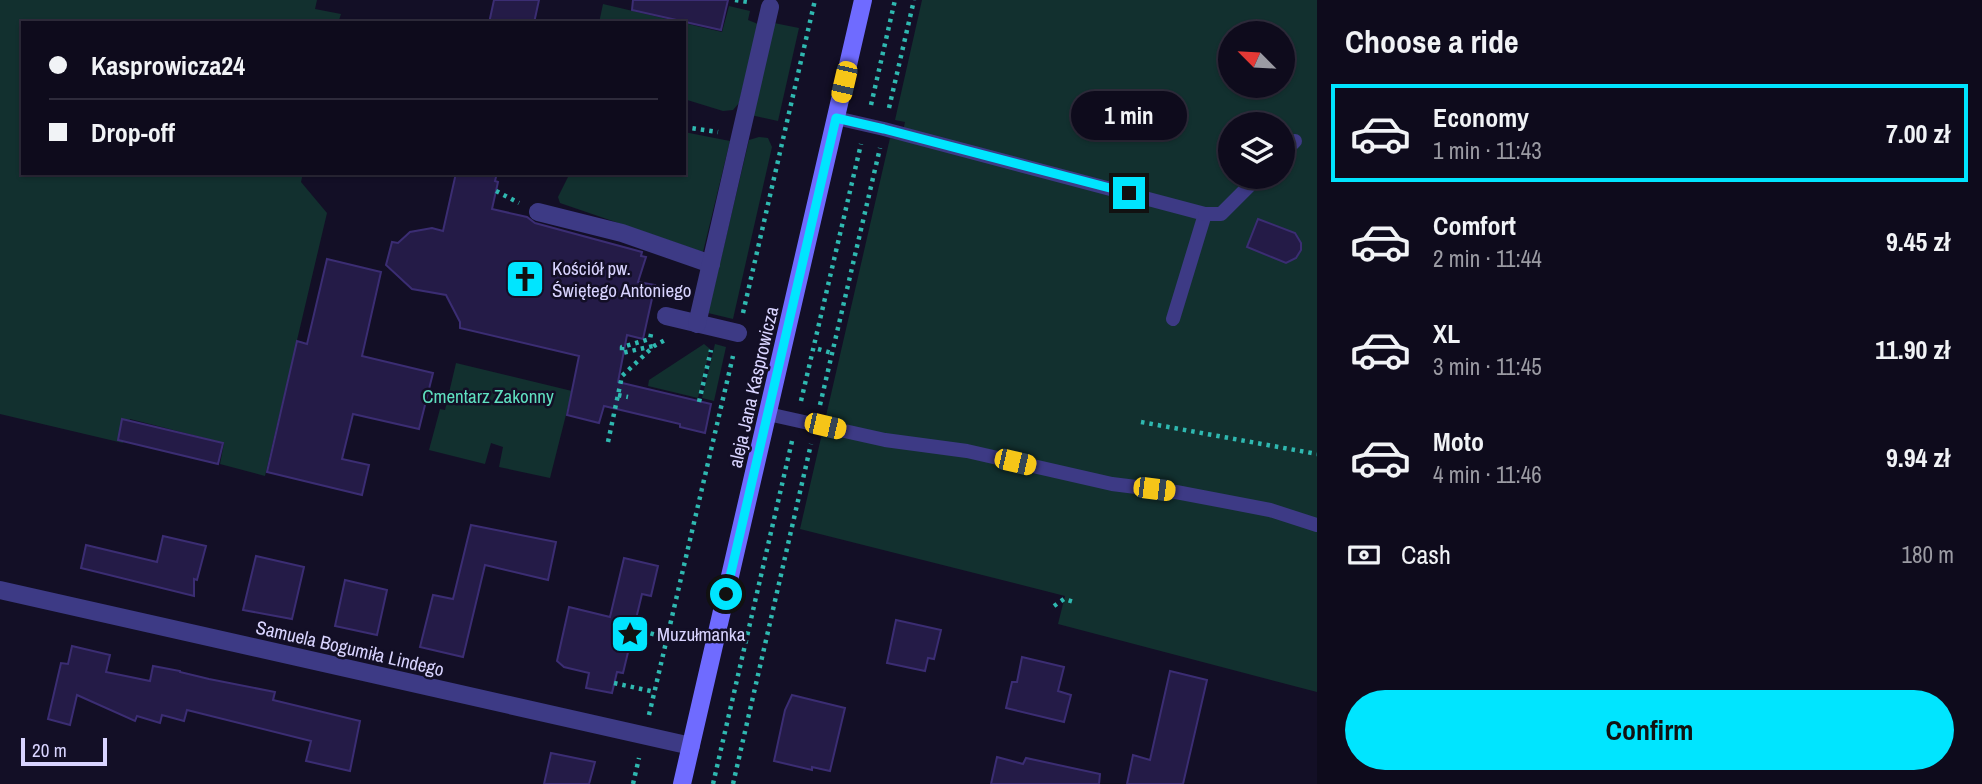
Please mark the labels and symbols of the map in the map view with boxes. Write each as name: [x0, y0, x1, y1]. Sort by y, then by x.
north arrow: [1218, 21, 1295, 98]
car: [830, 59, 859, 105]
callout: 1 min: [1071, 92, 1187, 140]
route end: [1113, 177, 1145, 209]
place label: Kościół pw. Świętego Antoniego: [552, 255, 691, 303]
church icon: Kościół pw. Świętego Antoniego: [504, 258, 546, 300]
street label: aleja Jana Kasprowicza: [722, 304, 784, 470]
park label: Cmentarz Zakonny: [422, 383, 554, 409]
car: [803, 411, 848, 441]
car: [993, 447, 1038, 477]
car: [1132, 476, 1177, 502]
route start: [710, 578, 742, 610]
place icon: Muzułmanka: [609, 613, 651, 655]
street label: Samuela Bogumiła Lindego: [253, 614, 447, 682]
place label: Muzułmanka: [657, 621, 746, 647]
scale bar: [21, 735, 107, 767]

